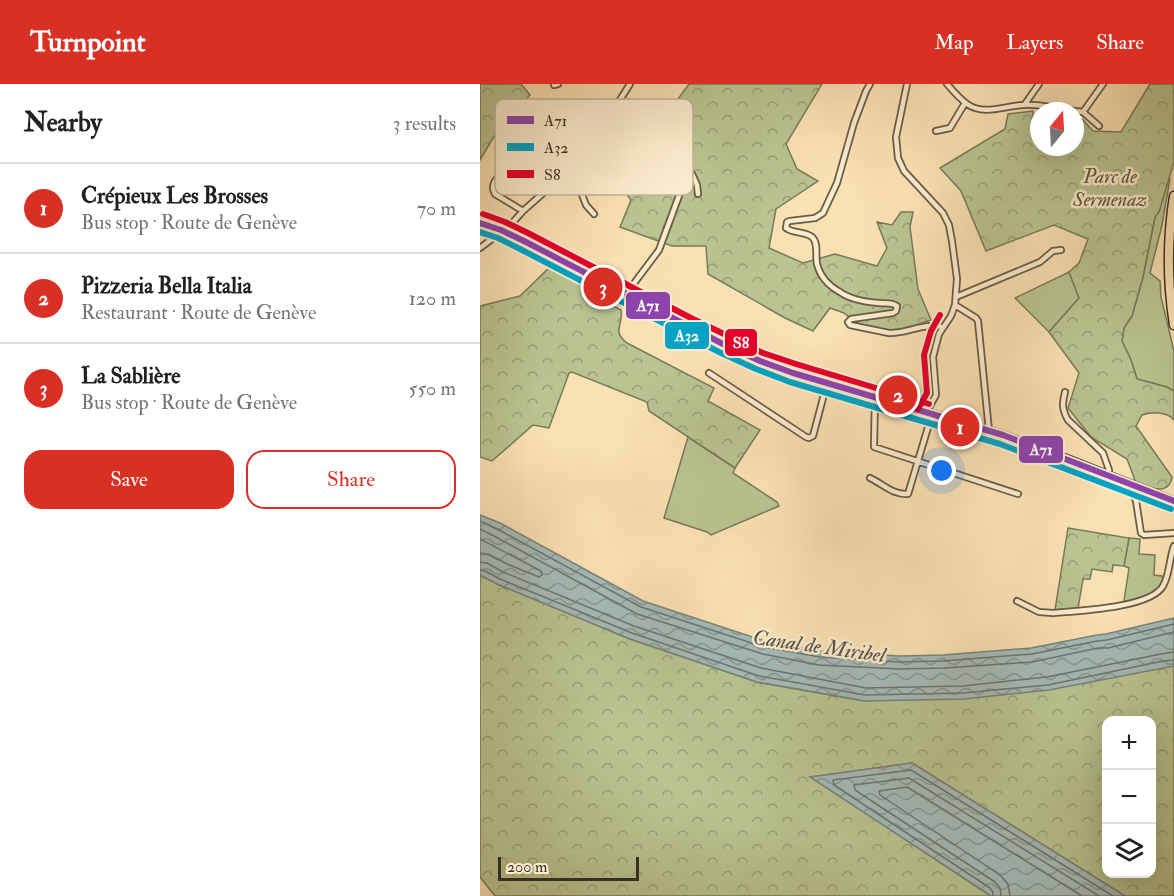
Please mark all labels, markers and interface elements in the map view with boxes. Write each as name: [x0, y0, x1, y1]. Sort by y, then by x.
text: Turnpoint: [30, 25, 146, 60]
text: Map: [934, 29, 974, 56]
text: Layers: [1007, 29, 1063, 56]
text: Share: [1096, 29, 1144, 56]
legend: [495, 99, 693, 195]
north arrow: [1030, 102, 1084, 156]
text: Nearby: [24, 107, 102, 139]
text: 3 results: [393, 111, 456, 136]
text: A71: [543, 111, 567, 131]
text: A32: [543, 138, 568, 158]
park label: Parc de Sermenaz: [1072, 164, 1147, 212]
text: S8: [544, 165, 561, 185]
text: Crépieux Les Brosses: [81, 182, 268, 210]
text: 1: [40, 196, 47, 221]
text: 70 m: [417, 196, 456, 221]
text: Bus stop · Route de Genève: [81, 210, 297, 235]
pin: 3: [584, 264, 622, 310]
text: Pizzeria Bella Italia: [81, 272, 252, 300]
text: 2: [38, 286, 49, 311]
text: 120 m: [409, 286, 456, 311]
line badge: A71: [625, 291, 671, 320]
text: A71: [635, 296, 660, 316]
text: Restaurant · Route de Genève: [81, 300, 316, 325]
line badge: A32: [664, 321, 710, 350]
text: A32: [674, 326, 699, 346]
line badge: S8: [724, 328, 758, 357]
text: S8: [733, 333, 750, 353]
text: La Sablière: [81, 362, 180, 390]
pin: 2: [878, 372, 918, 418]
text: 3: [40, 376, 47, 401]
text: 550 m: [409, 376, 456, 401]
text: Bus stop · Route de Genève: [81, 390, 297, 415]
pin: 1: [940, 404, 980, 450]
line badge: A71: [1018, 435, 1064, 464]
text: A71: [1028, 440, 1053, 460]
button: Save: [24, 450, 234, 509]
button: Share: [246, 450, 456, 509]
your location: [927, 456, 956, 485]
water label: Canal de Miribel: [751, 624, 889, 669]
map controls: [1102, 716, 1156, 878]
button: +: [1102, 716, 1156, 770]
button: −: [1102, 770, 1156, 824]
button: layers: [1102, 824, 1156, 878]
scale bar: [498, 854, 639, 882]
text: 200 m: [507, 857, 547, 877]

